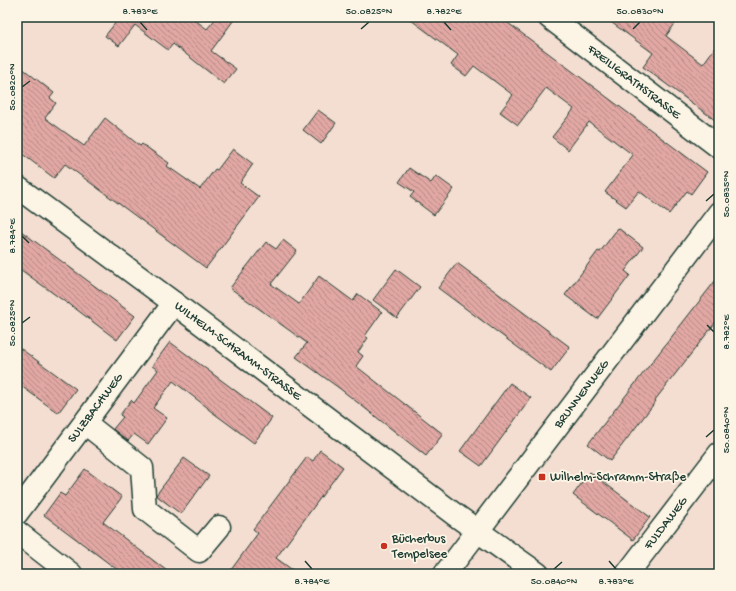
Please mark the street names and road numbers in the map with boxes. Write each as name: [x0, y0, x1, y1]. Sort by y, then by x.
street label: FREILIGRATHSTRASSE: [584, 41, 684, 123]
street label: WILHELM-SCHRAMM-STRASSE: [171, 298, 305, 404]
street label: BRUNNENWEG: [550, 356, 613, 432]
street label: SULZBACHWEG: [65, 370, 127, 446]
street label: FULDAWEG: [640, 493, 691, 553]

